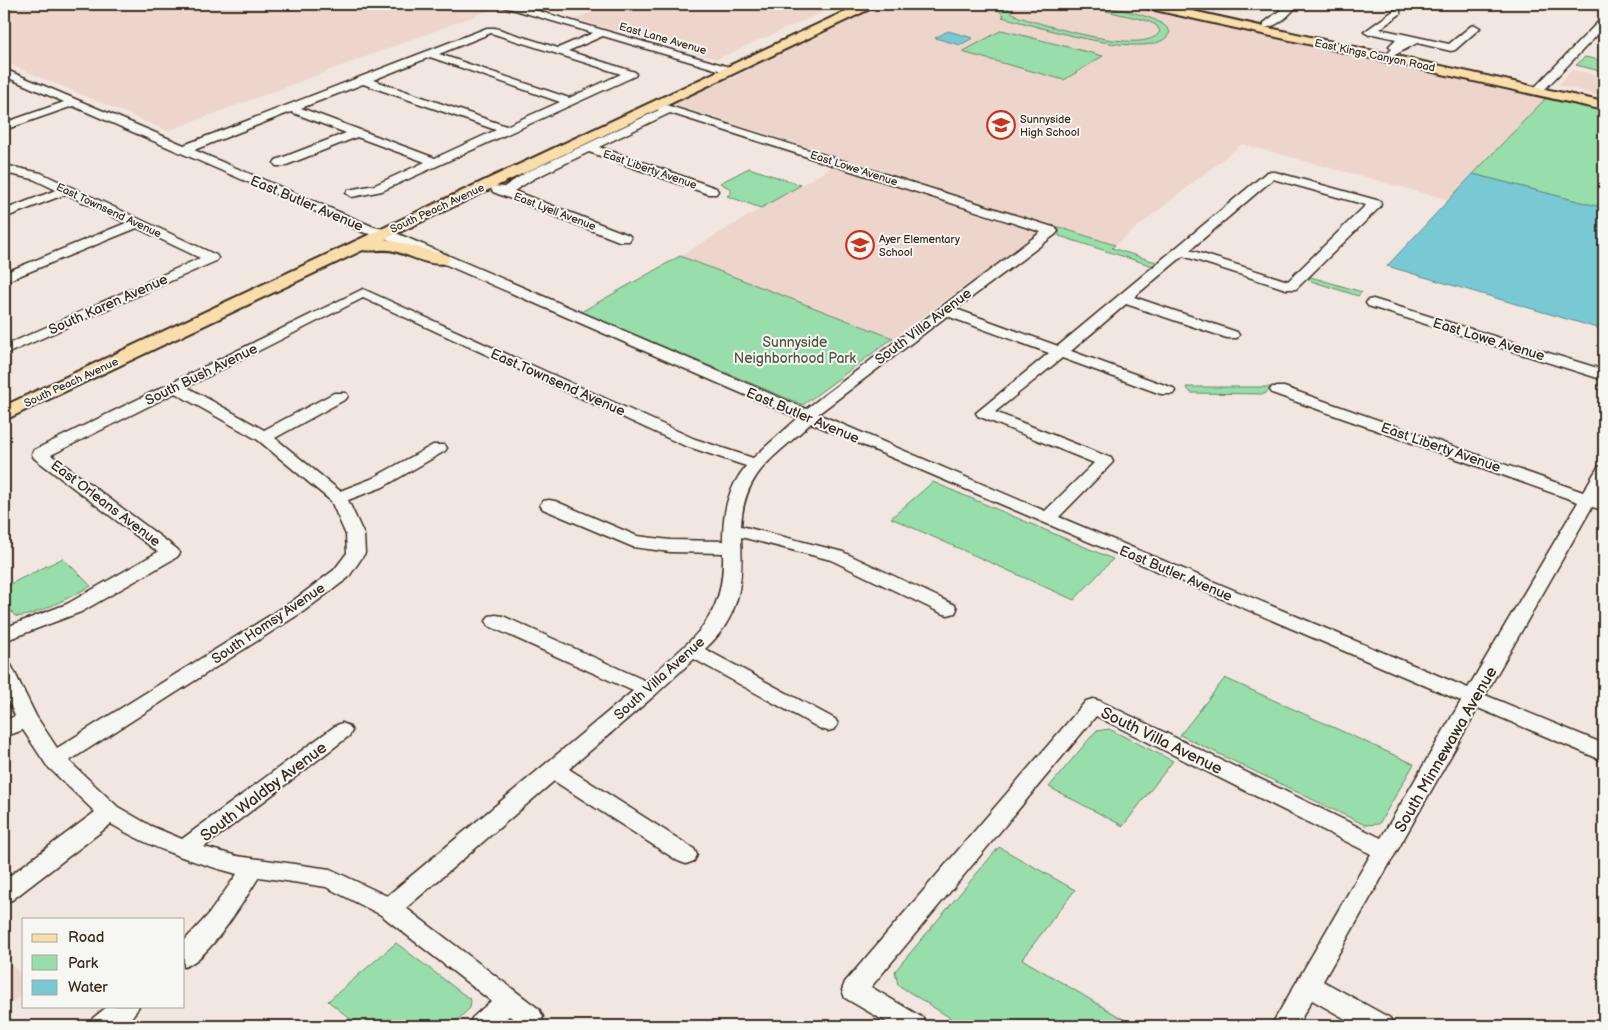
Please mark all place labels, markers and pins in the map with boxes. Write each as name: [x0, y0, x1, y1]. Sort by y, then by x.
school or university icon: Sunnyside High School: [986, 110, 1016, 140]
place label: Sunnyside High School: [1020, 113, 1079, 139]
school or university icon: Ayer Elementary School: [845, 230, 875, 260]
place label: Ayer Elementary School: [879, 233, 960, 259]

